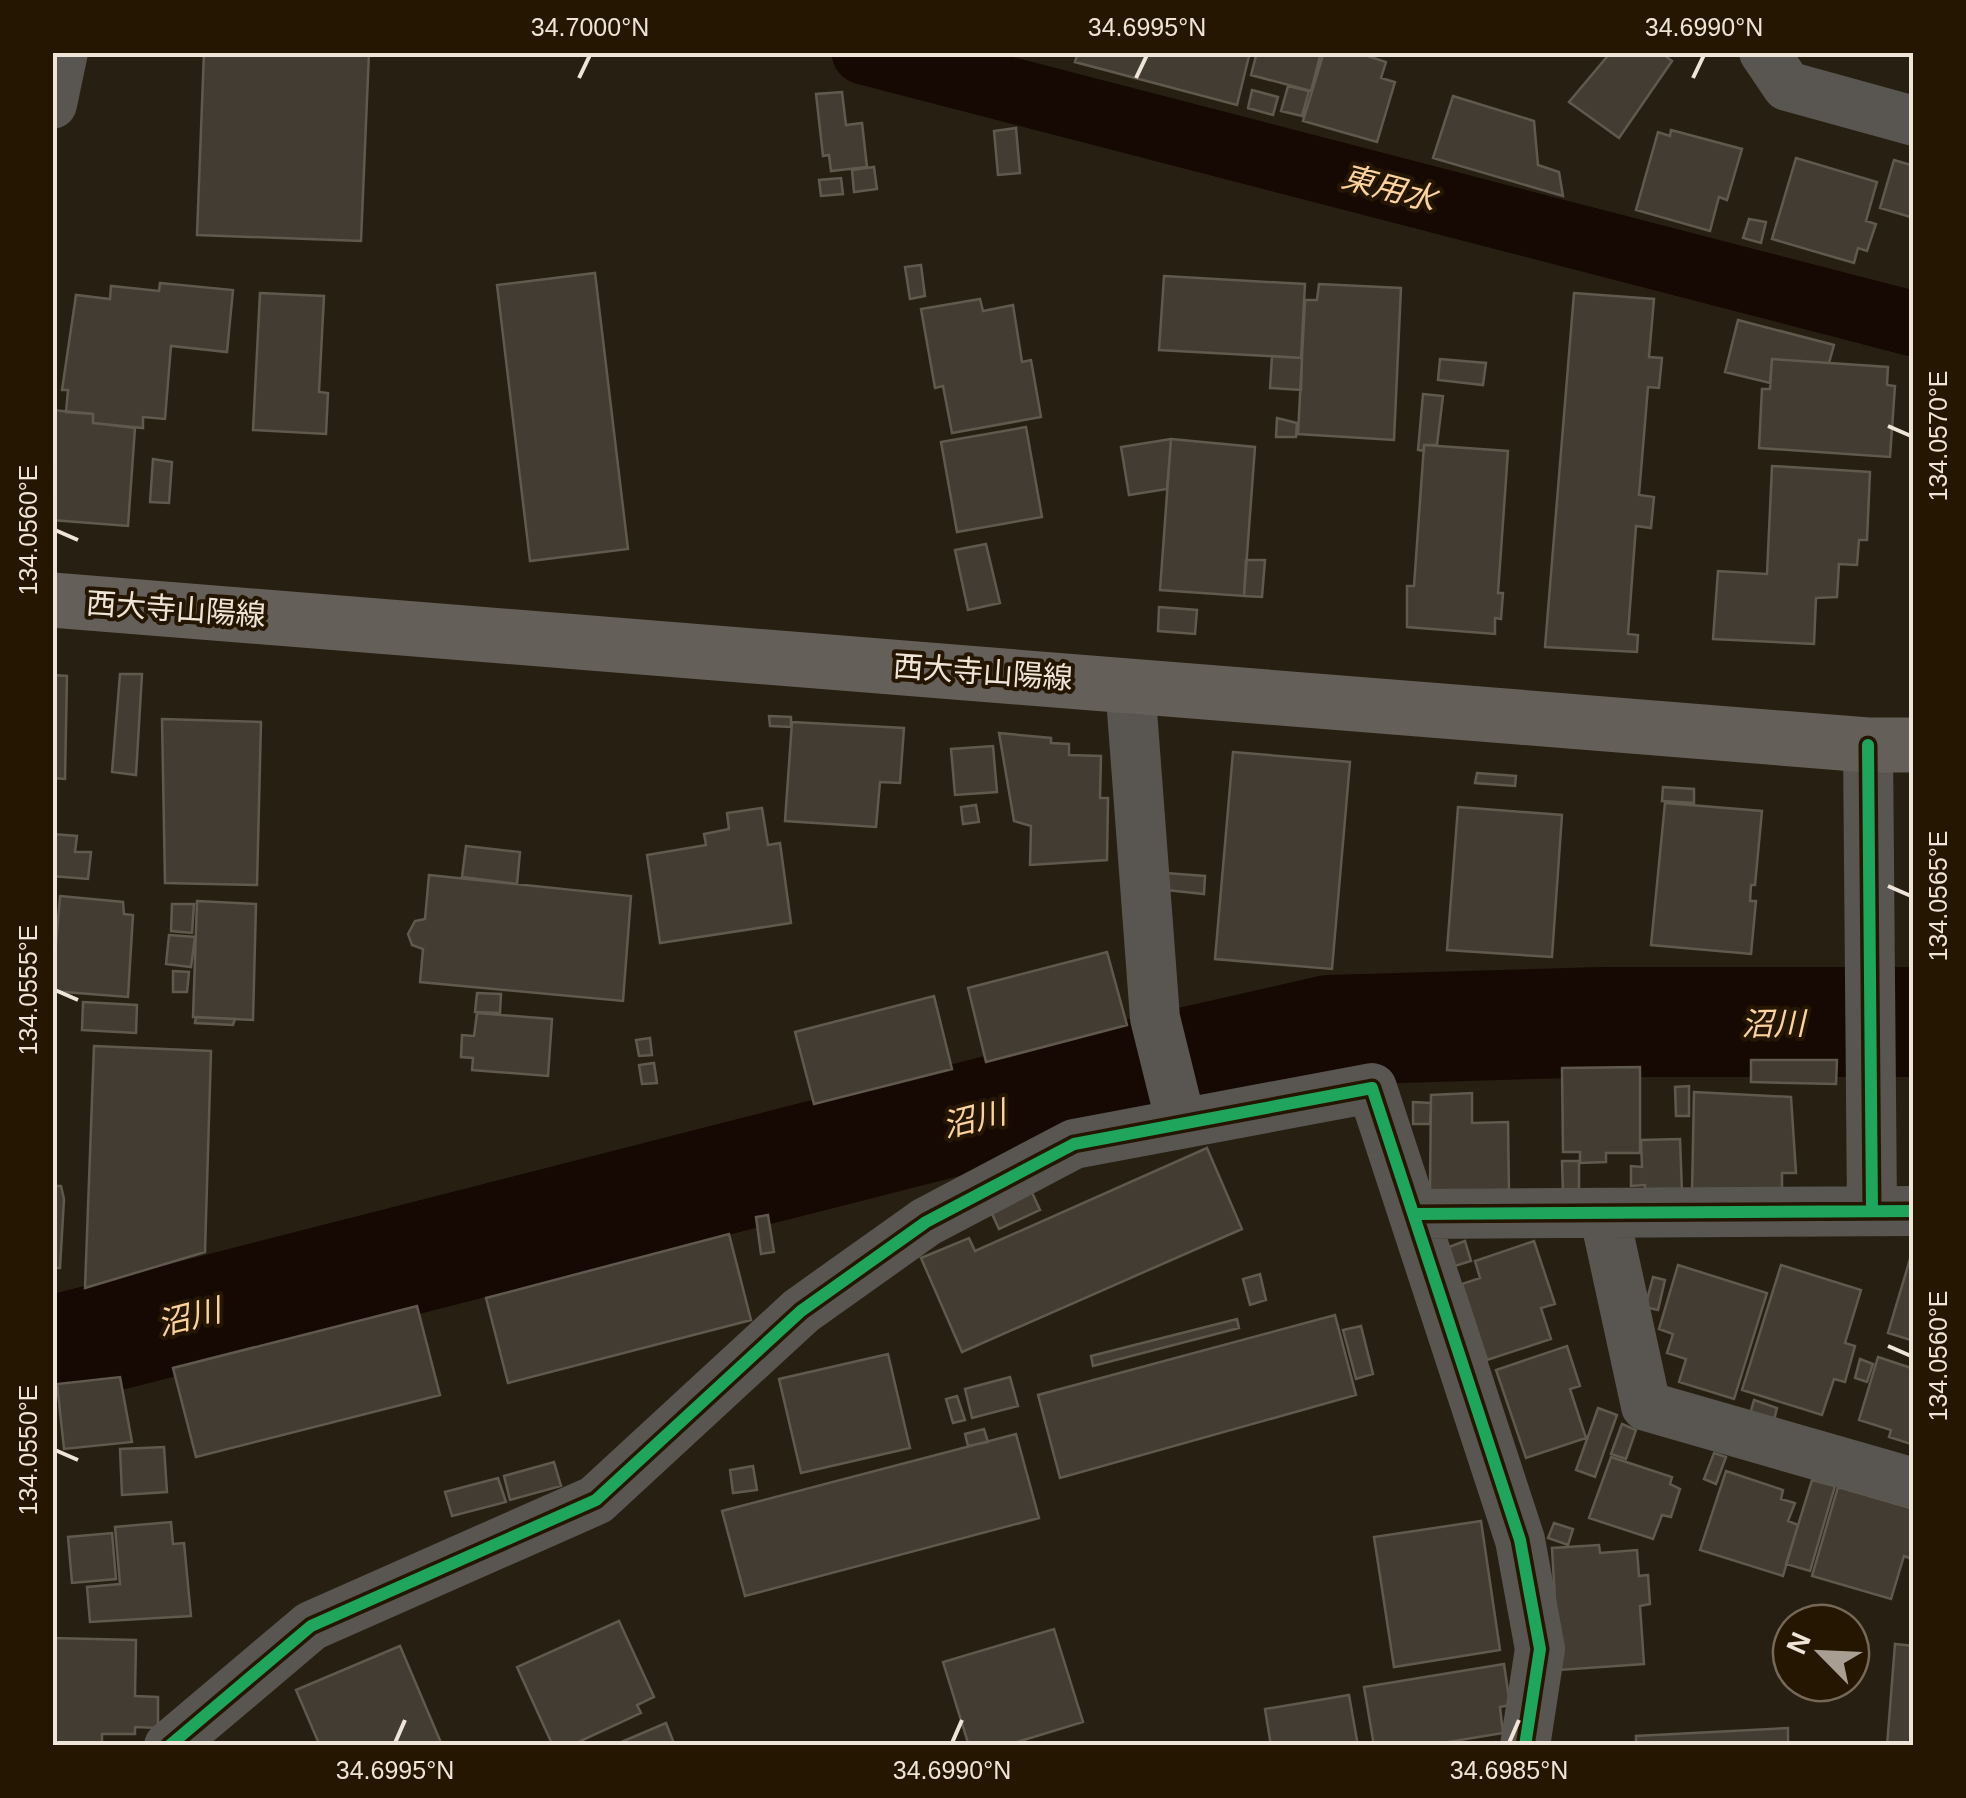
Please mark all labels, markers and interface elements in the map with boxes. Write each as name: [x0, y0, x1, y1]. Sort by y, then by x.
text: 34.7000°N: [531, 13, 649, 41]
text: 34.6995°N: [1088, 13, 1206, 41]
text: 34.6990°N: [1645, 13, 1763, 41]
water label: 東用水: [1338, 158, 1443, 219]
text: 134.0570°E: [1924, 371, 1952, 501]
text: 134.0560°E: [14, 465, 42, 595]
street label: 西大寺山陽線: [85, 586, 267, 632]
street label: 西大寺山陽線: [892, 649, 1074, 695]
text: 134.0565°E: [1924, 831, 1952, 961]
text: 134.0555°E: [14, 925, 42, 1055]
water label: 沼川: [1741, 1005, 1808, 1043]
water label: 沼川: [939, 1093, 1012, 1144]
water label: 沼川: [154, 1291, 227, 1342]
text: 134.0560°E: [1924, 1291, 1952, 1421]
text: 134.0550°E: [14, 1385, 42, 1515]
north arrow: [1771, 1603, 1871, 1703]
text: N: [1780, 1627, 1817, 1659]
text: 34.6995°N: [336, 1756, 454, 1784]
text: 34.6990°N: [893, 1756, 1011, 1784]
text: 34.6985°N: [1450, 1756, 1568, 1784]

